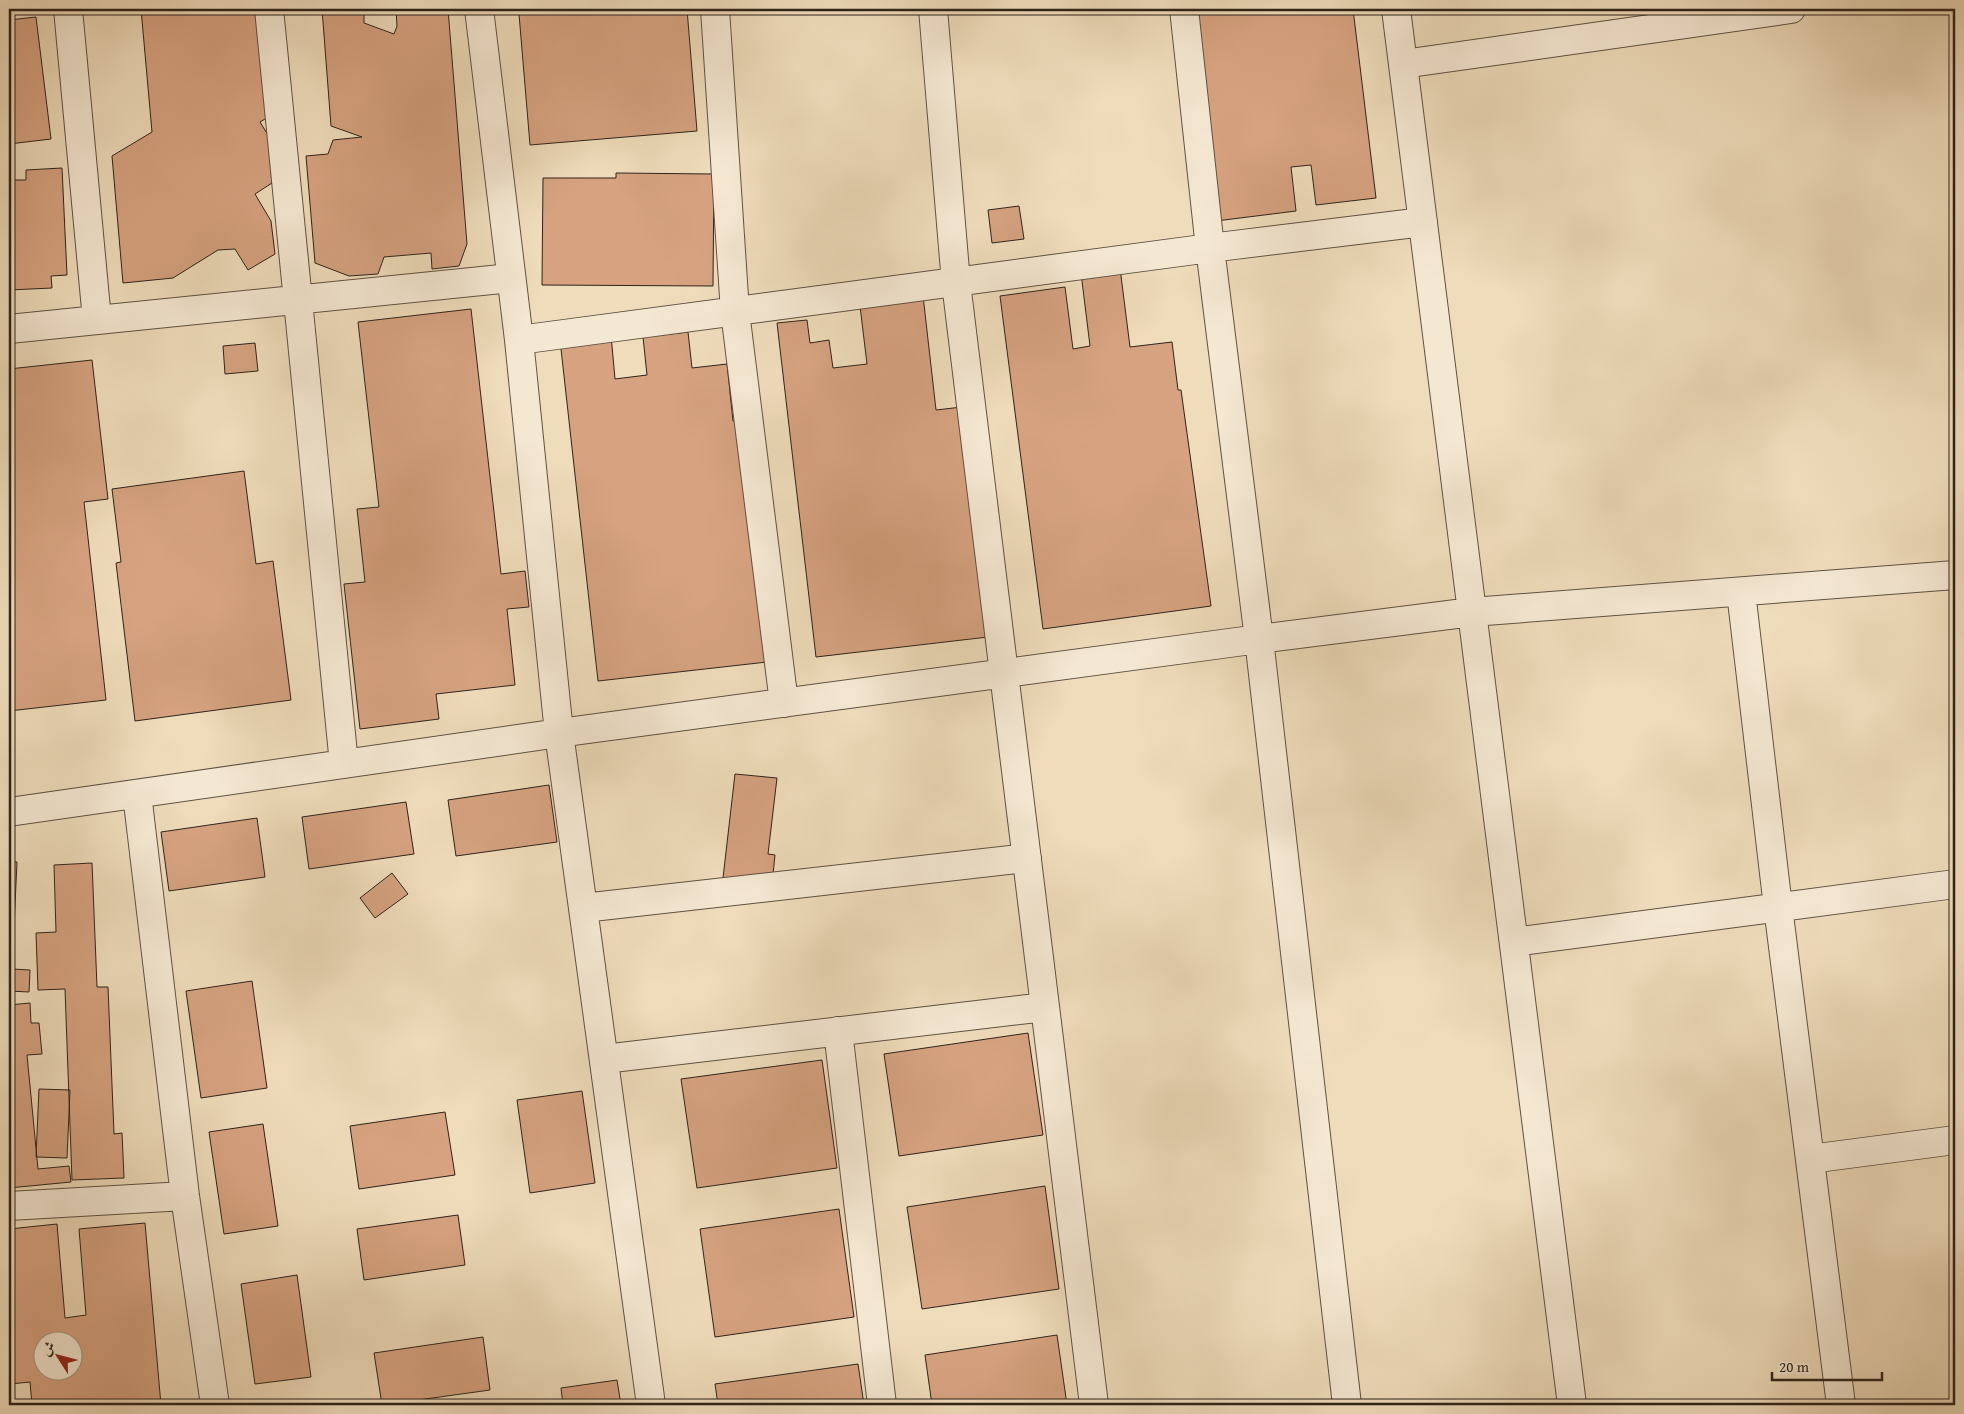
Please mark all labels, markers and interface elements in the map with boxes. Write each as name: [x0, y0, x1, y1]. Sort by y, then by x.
north arrow: [32, 1332, 82, 1382]
text: ش: [35, 1337, 60, 1360]
scale bar: [1772, 1349, 1882, 1381]
text: 20 m: [1779, 1356, 1810, 1377]

